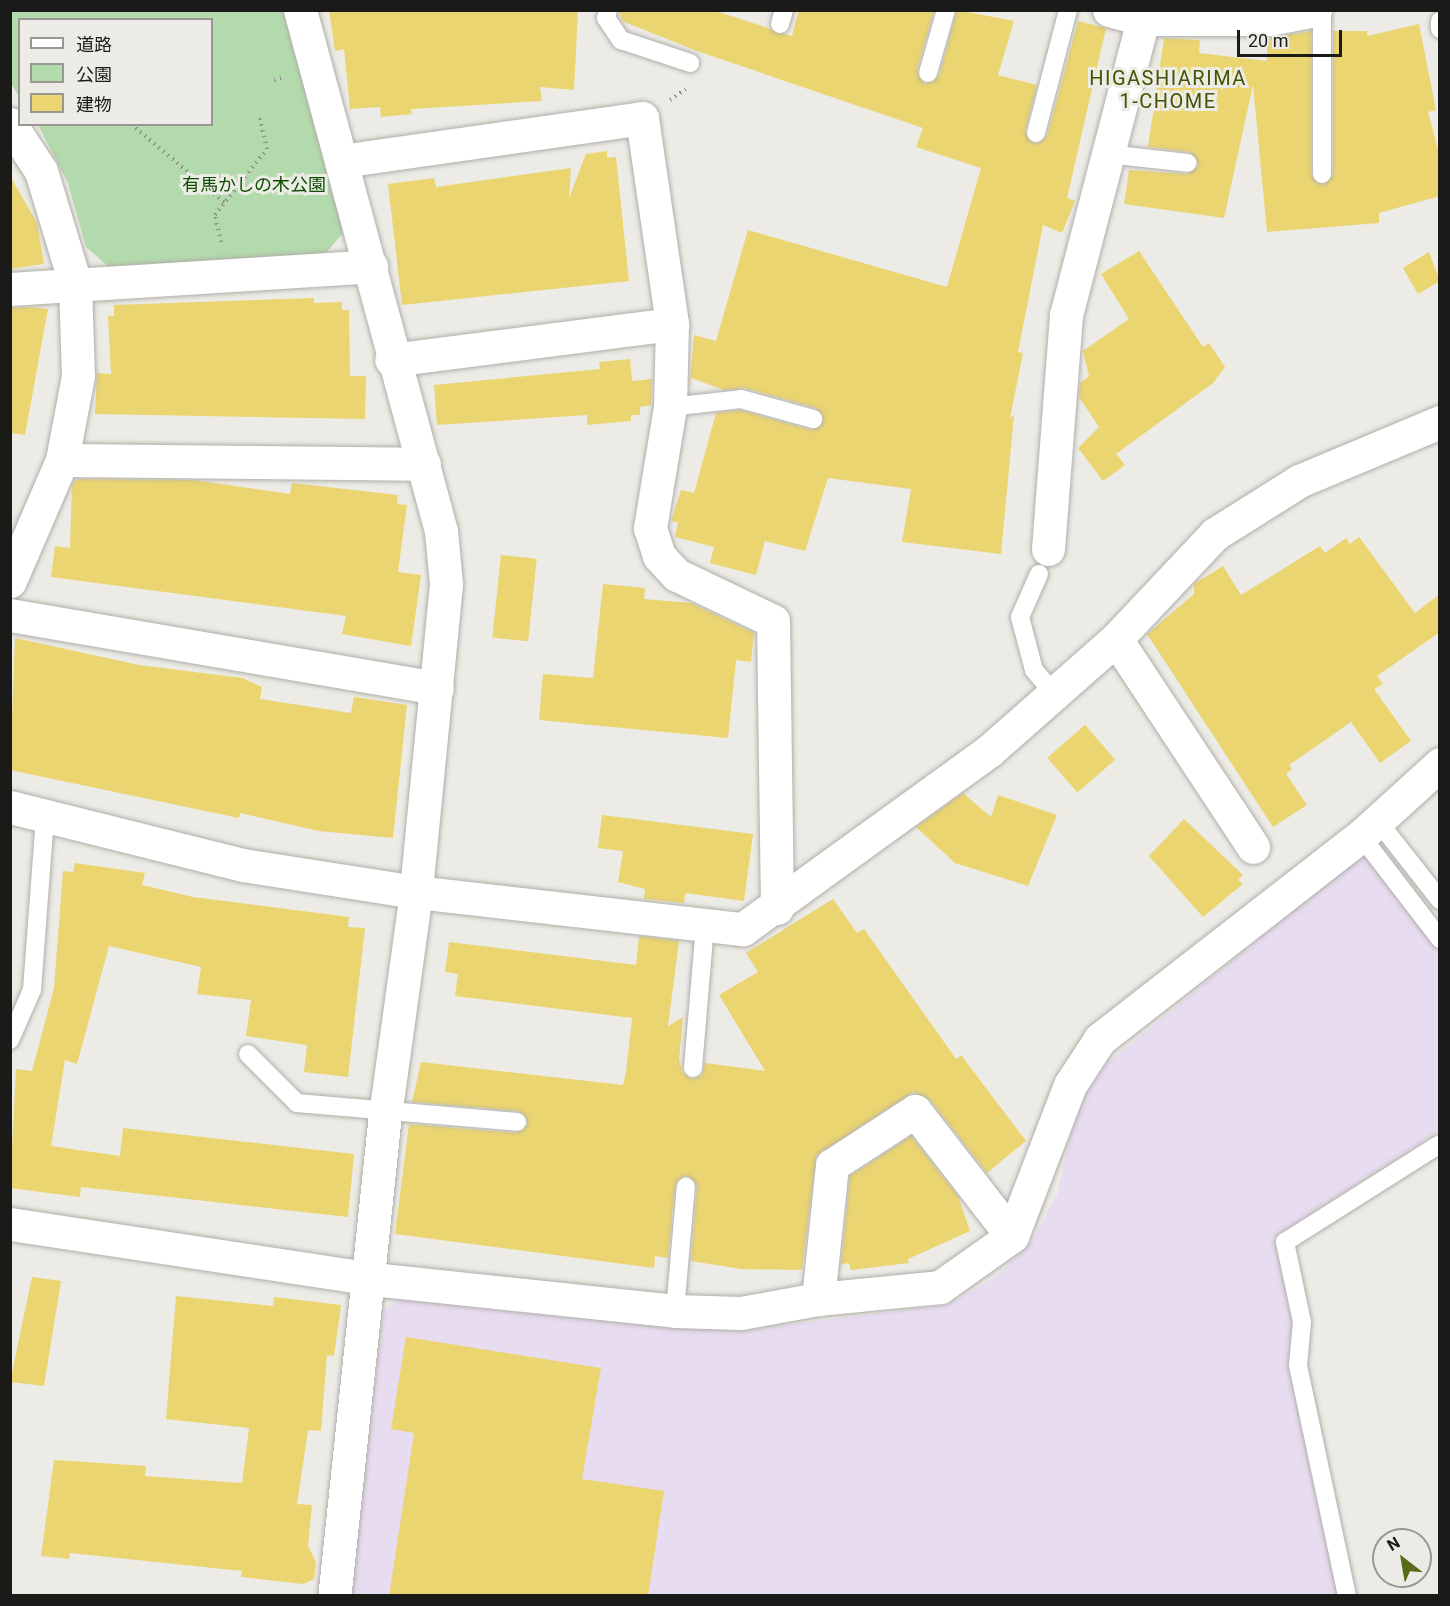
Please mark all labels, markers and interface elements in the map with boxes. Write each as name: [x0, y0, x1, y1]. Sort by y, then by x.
legend: [18, 18, 213, 126]
scale bar: [1240, 18, 1345, 56]
text: 20 m: [1248, 30, 1288, 51]
text: 道路: [76, 34, 112, 55]
text: 公園: [76, 64, 112, 85]
district label: HIGASHIARIMA 1-CHOME: [1089, 67, 1247, 114]
text: 建物: [76, 94, 112, 115]
park label: 有馬かしの木公園: [182, 174, 326, 196]
north arrow: [1372, 1528, 1432, 1588]
text: N: [1384, 1533, 1403, 1555]

